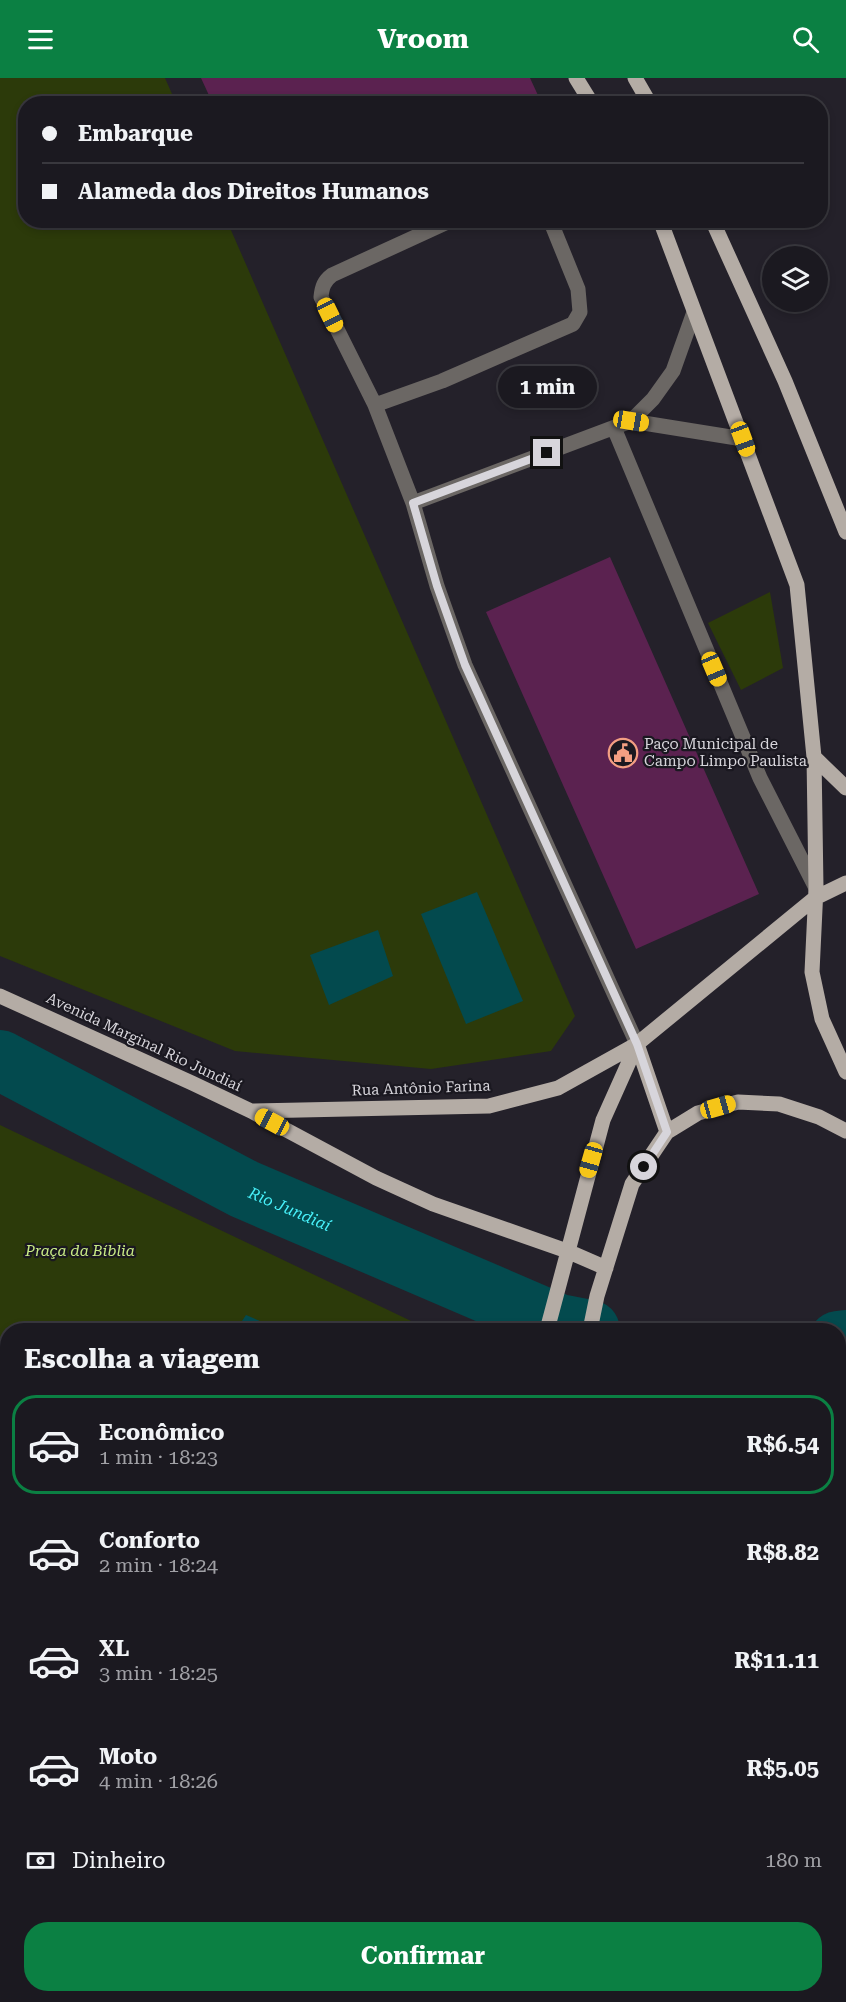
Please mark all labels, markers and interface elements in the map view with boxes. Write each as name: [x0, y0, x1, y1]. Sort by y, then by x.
icon: menu: [24, 23, 57, 56]
text: Vroom: [377, 23, 469, 55]
icon: search: [789, 23, 822, 56]
text: Embarque: [78, 121, 193, 146]
text: Alameda dos Direitos Humanos: [78, 179, 429, 204]
map controls: [762, 246, 828, 312]
button: layers: [762, 246, 828, 312]
car: [314, 295, 346, 335]
callout: 1 min: [498, 366, 596, 408]
text: 1 min: [520, 375, 575, 399]
car: [612, 409, 650, 433]
car: [728, 419, 758, 459]
route end: [533, 439, 560, 466]
car: [699, 649, 729, 689]
place label: Paço Municipal de Campo Limpo Paulista: [644, 735, 807, 770]
public building icon: Paço Municipal de Campo Limpo Paulista: [607, 737, 639, 769]
street label: Avenida Marginal Rio Jundiaí: [44, 989, 245, 1095]
street label: Rua Antônio Farina: [351, 1077, 491, 1099]
car: [698, 1093, 738, 1121]
car: [252, 1106, 292, 1138]
car: [577, 1140, 605, 1180]
route start: [630, 1153, 657, 1180]
water label: Rio Jundiaí: [245, 1182, 335, 1235]
park label: Praça da Bíblia: [24, 1242, 135, 1260]
text: Escolha a viagem: [24, 1343, 260, 1375]
icon: car: [27, 1418, 81, 1472]
text: Econômico: [99, 1420, 225, 1445]
text: R$6.54: [746, 1432, 819, 1457]
text: 1 min · 18:23: [99, 1445, 218, 1469]
icon: car: [27, 1526, 81, 1580]
text: Conforto: [99, 1528, 200, 1553]
text: R$8.82: [746, 1540, 819, 1565]
text: 2 min · 18:24: [99, 1553, 218, 1577]
icon: car: [27, 1634, 81, 1688]
text: XL: [99, 1636, 129, 1661]
text: R$11.11: [734, 1648, 819, 1673]
text: 3 min · 18:25: [99, 1661, 218, 1685]
icon: car: [27, 1742, 81, 1796]
text: Moto: [99, 1744, 157, 1769]
text: R$5.05: [746, 1756, 819, 1781]
text: 4 min · 18:26: [99, 1769, 218, 1793]
icon: cash: [24, 1844, 57, 1877]
text: Dinheiro: [72, 1848, 166, 1873]
text: 180 m: [765, 1848, 822, 1872]
button: Confirmar: [24, 1922, 822, 1991]

